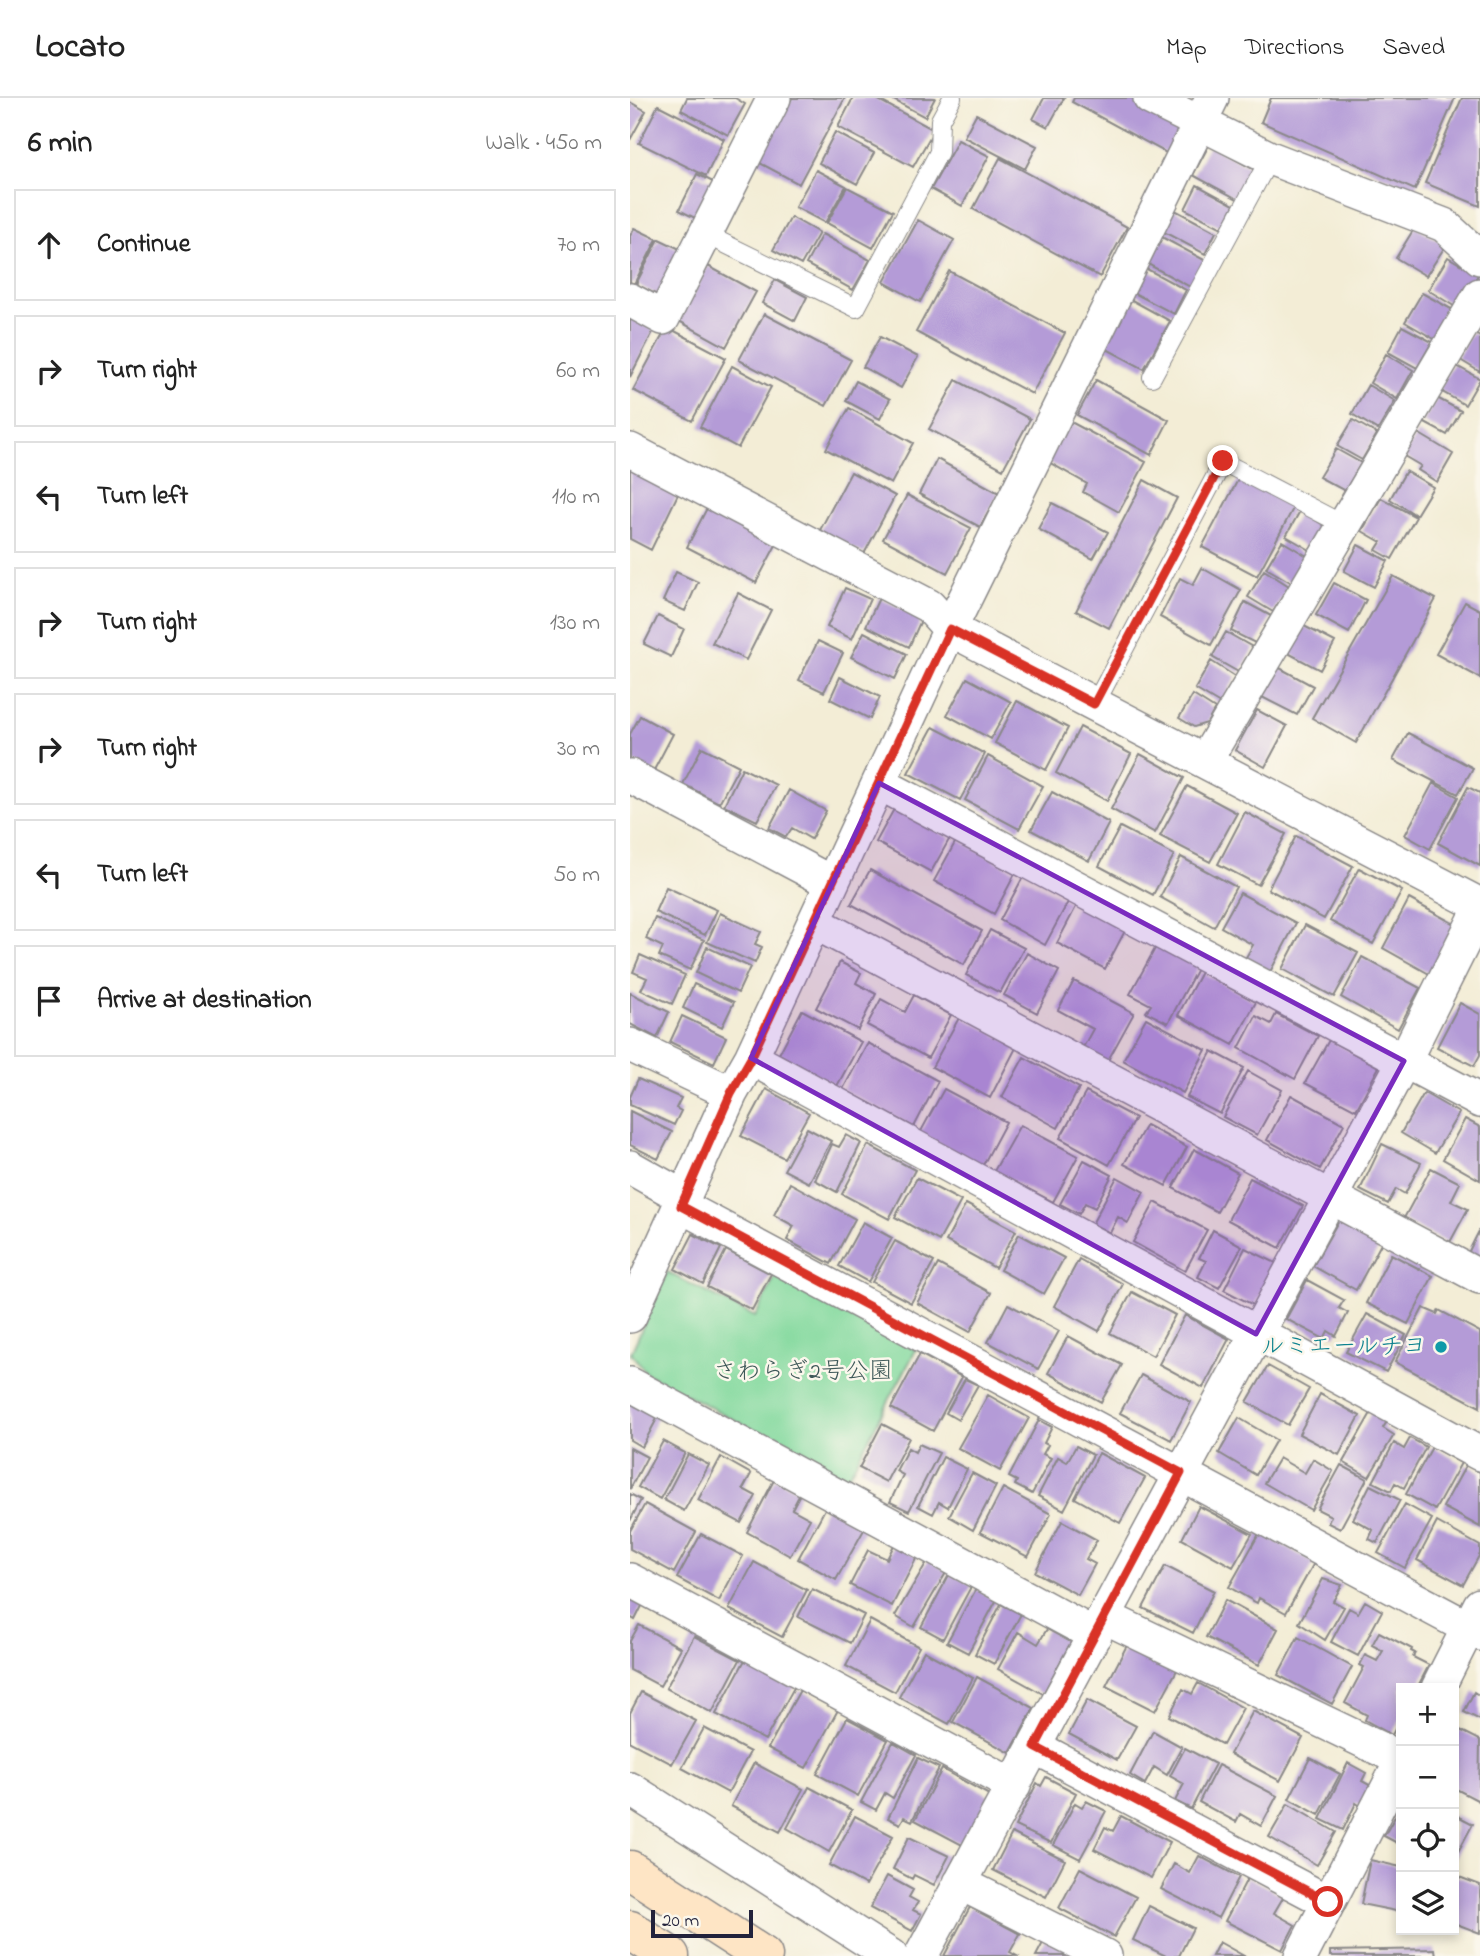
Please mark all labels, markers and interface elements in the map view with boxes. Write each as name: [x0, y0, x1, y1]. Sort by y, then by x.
text: Locato: [35, 24, 125, 72]
text: Map: [1166, 31, 1207, 66]
text: Directions: [1245, 31, 1344, 66]
text: Saved: [1382, 31, 1445, 66]
text: 6 min: [28, 122, 92, 166]
text: Walk · 450 m: [485, 127, 602, 160]
icon: ahead: [30, 226, 68, 264]
text: Continue: [97, 226, 190, 264]
text: 70 m: [557, 229, 600, 262]
icon: right: [30, 352, 68, 390]
text: Turn right: [97, 352, 197, 390]
text: 60 m: [556, 355, 600, 388]
route end: [1207, 445, 1238, 476]
icon: left: [30, 478, 68, 516]
text: Turn left: [97, 478, 188, 516]
text: 110 m: [552, 481, 600, 514]
icon: right: [30, 604, 68, 642]
text: Turn right: [97, 604, 197, 642]
text: 130 m: [550, 607, 600, 640]
icon: right: [30, 730, 68, 768]
text: Turn right: [97, 730, 197, 768]
text: 30 m: [557, 733, 600, 766]
icon: left: [30, 856, 68, 894]
text: Turn left: [97, 856, 188, 894]
text: 50 m: [553, 859, 600, 892]
icon: arrive: [30, 982, 68, 1020]
text: Arrive at destination: [97, 982, 312, 1020]
place label: ルミエールチヨ: [1260, 1330, 1427, 1365]
marker: ルミエールチヨ: [1433, 1339, 1449, 1355]
park label: さわらぎ2号公園: [713, 1355, 893, 1390]
map controls: [1396, 1683, 1459, 1935]
button: +: [1396, 1683, 1459, 1746]
button: −: [1396, 1746, 1459, 1809]
button: locate: [1396, 1809, 1459, 1872]
button: layers: [1396, 1872, 1459, 1935]
route start: [1312, 1886, 1343, 1917]
scale bar: [651, 1907, 752, 1939]
text: 20 m: [662, 1908, 699, 1935]

